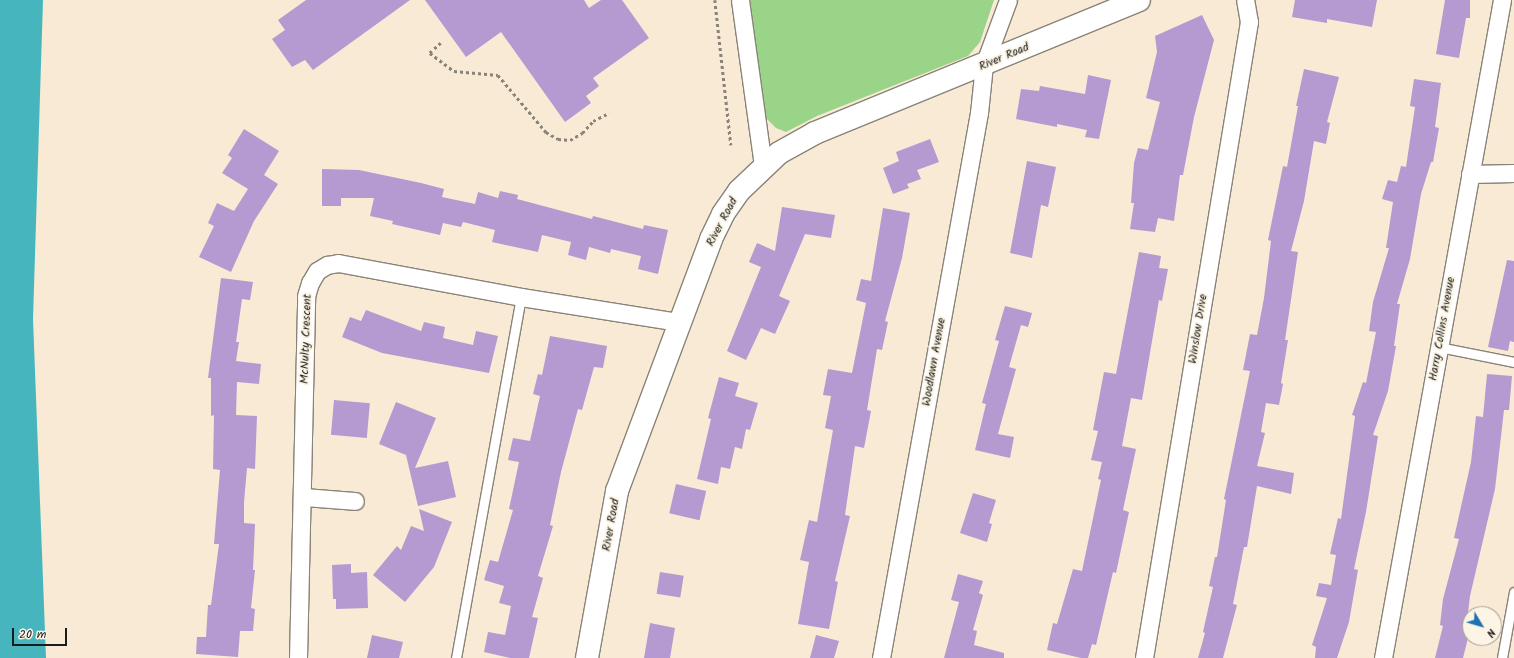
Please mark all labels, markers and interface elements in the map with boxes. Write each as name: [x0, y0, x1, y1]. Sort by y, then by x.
street label: River Road: [977, 40, 1031, 74]
street label: River Road: [703, 195, 741, 249]
street label: Harry Collins Avenue: [1426, 276, 1458, 382]
street label: Winslow Drive: [1185, 293, 1211, 365]
street label: McNulty Crescent: [297, 294, 315, 384]
street label: Woodlawn Avenue: [919, 317, 949, 407]
street label: River Road: [599, 498, 623, 552]
north arrow: [1462, 606, 1502, 646]
scale bar: [14, 620, 69, 646]
text: N: [1481, 624, 1500, 641]
text: 20 m: [19, 625, 46, 644]

